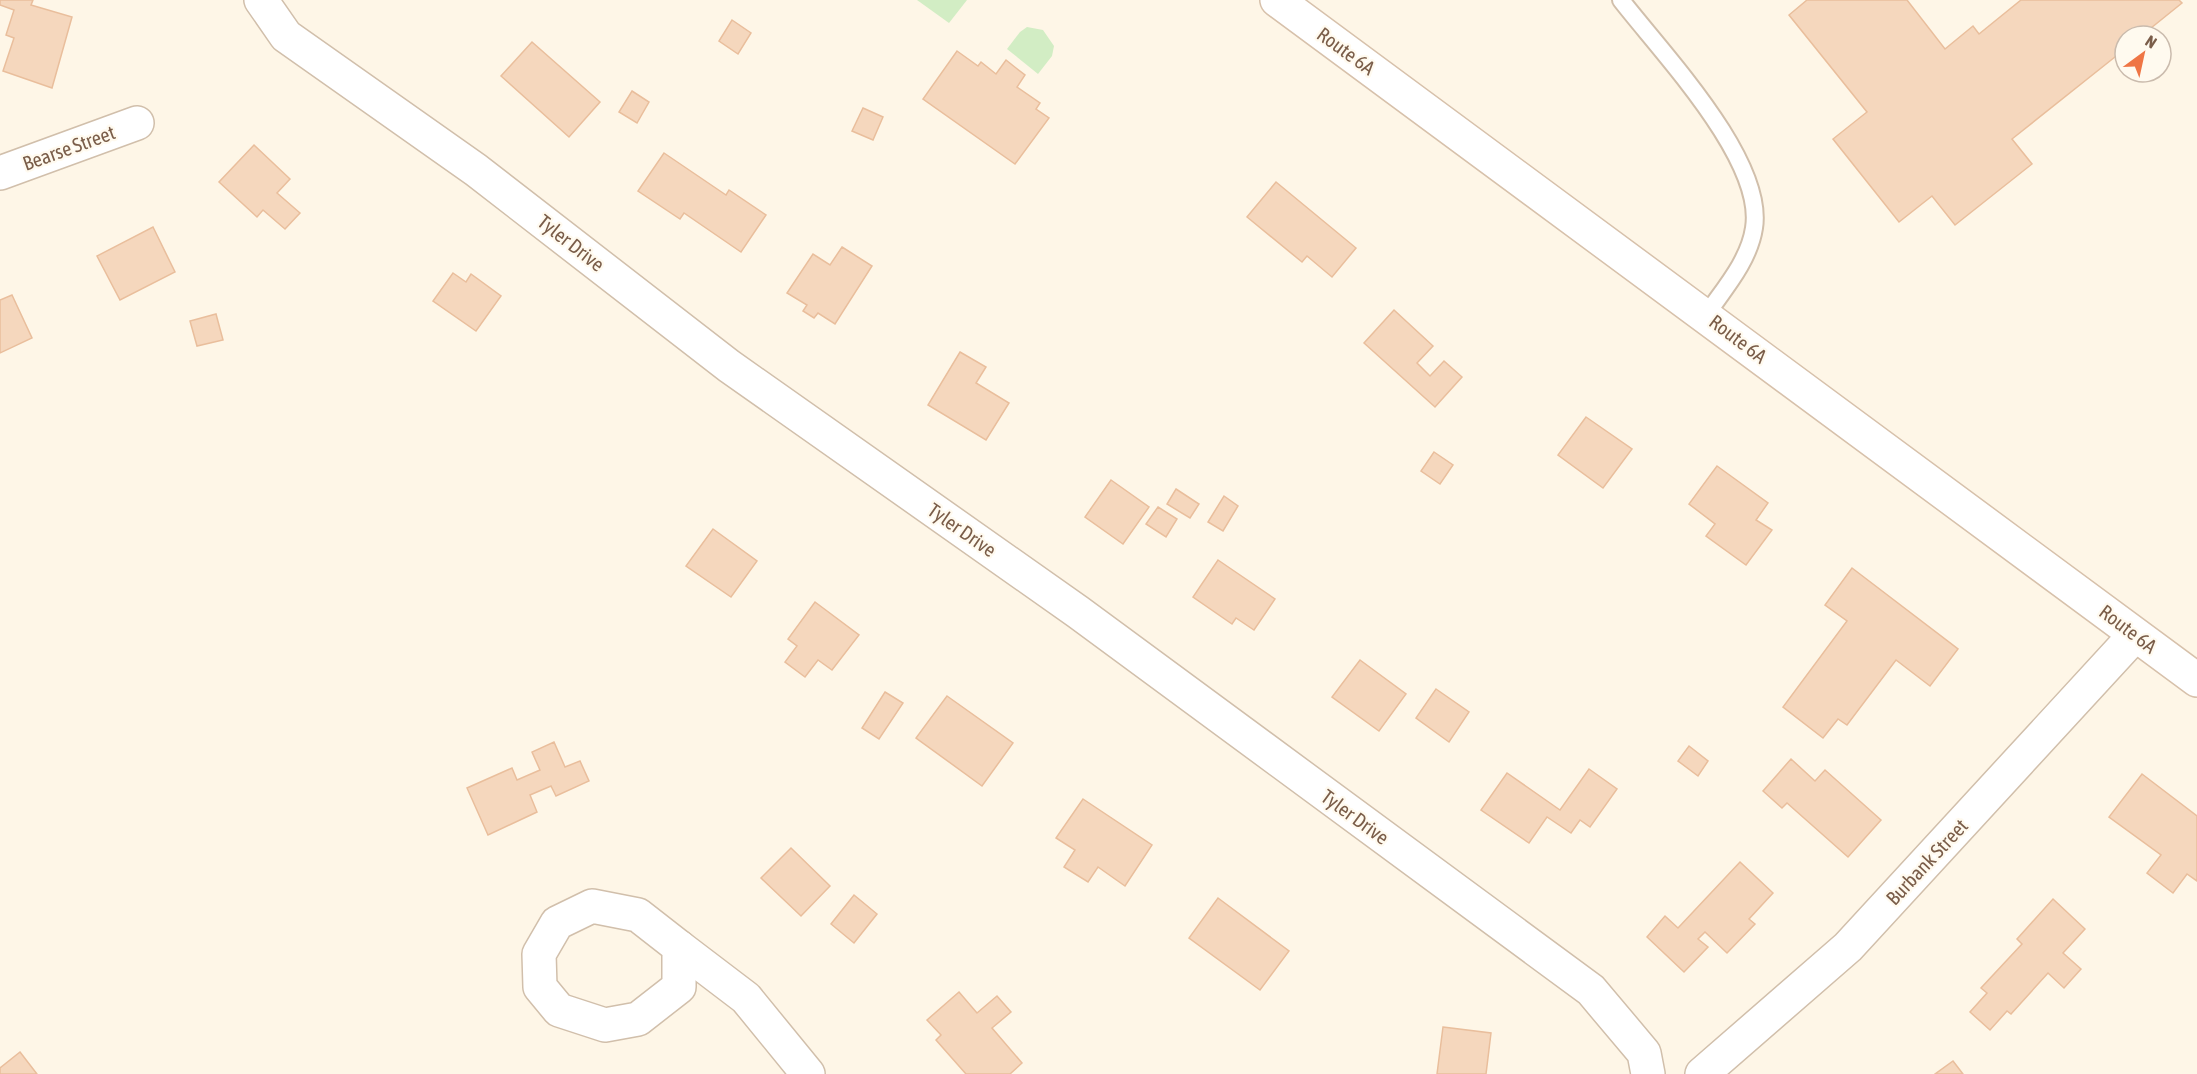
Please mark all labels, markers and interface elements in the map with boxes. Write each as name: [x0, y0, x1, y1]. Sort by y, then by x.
street label: Route 6A: [1313, 22, 1380, 79]
north arrow: [2113, 24, 2173, 84]
text: N: [2142, 31, 2160, 52]
street label: Bearse Street: [20, 120, 118, 175]
street label: Tyler Drive: [534, 210, 609, 276]
street label: Route 6A: [1705, 310, 1772, 368]
street label: Tyler Drive: [924, 498, 1001, 561]
street label: Route 6A: [2095, 600, 2162, 658]
street label: Tyler Drive: [1317, 784, 1394, 849]
street label: Burbank Street: [1881, 814, 1972, 909]

